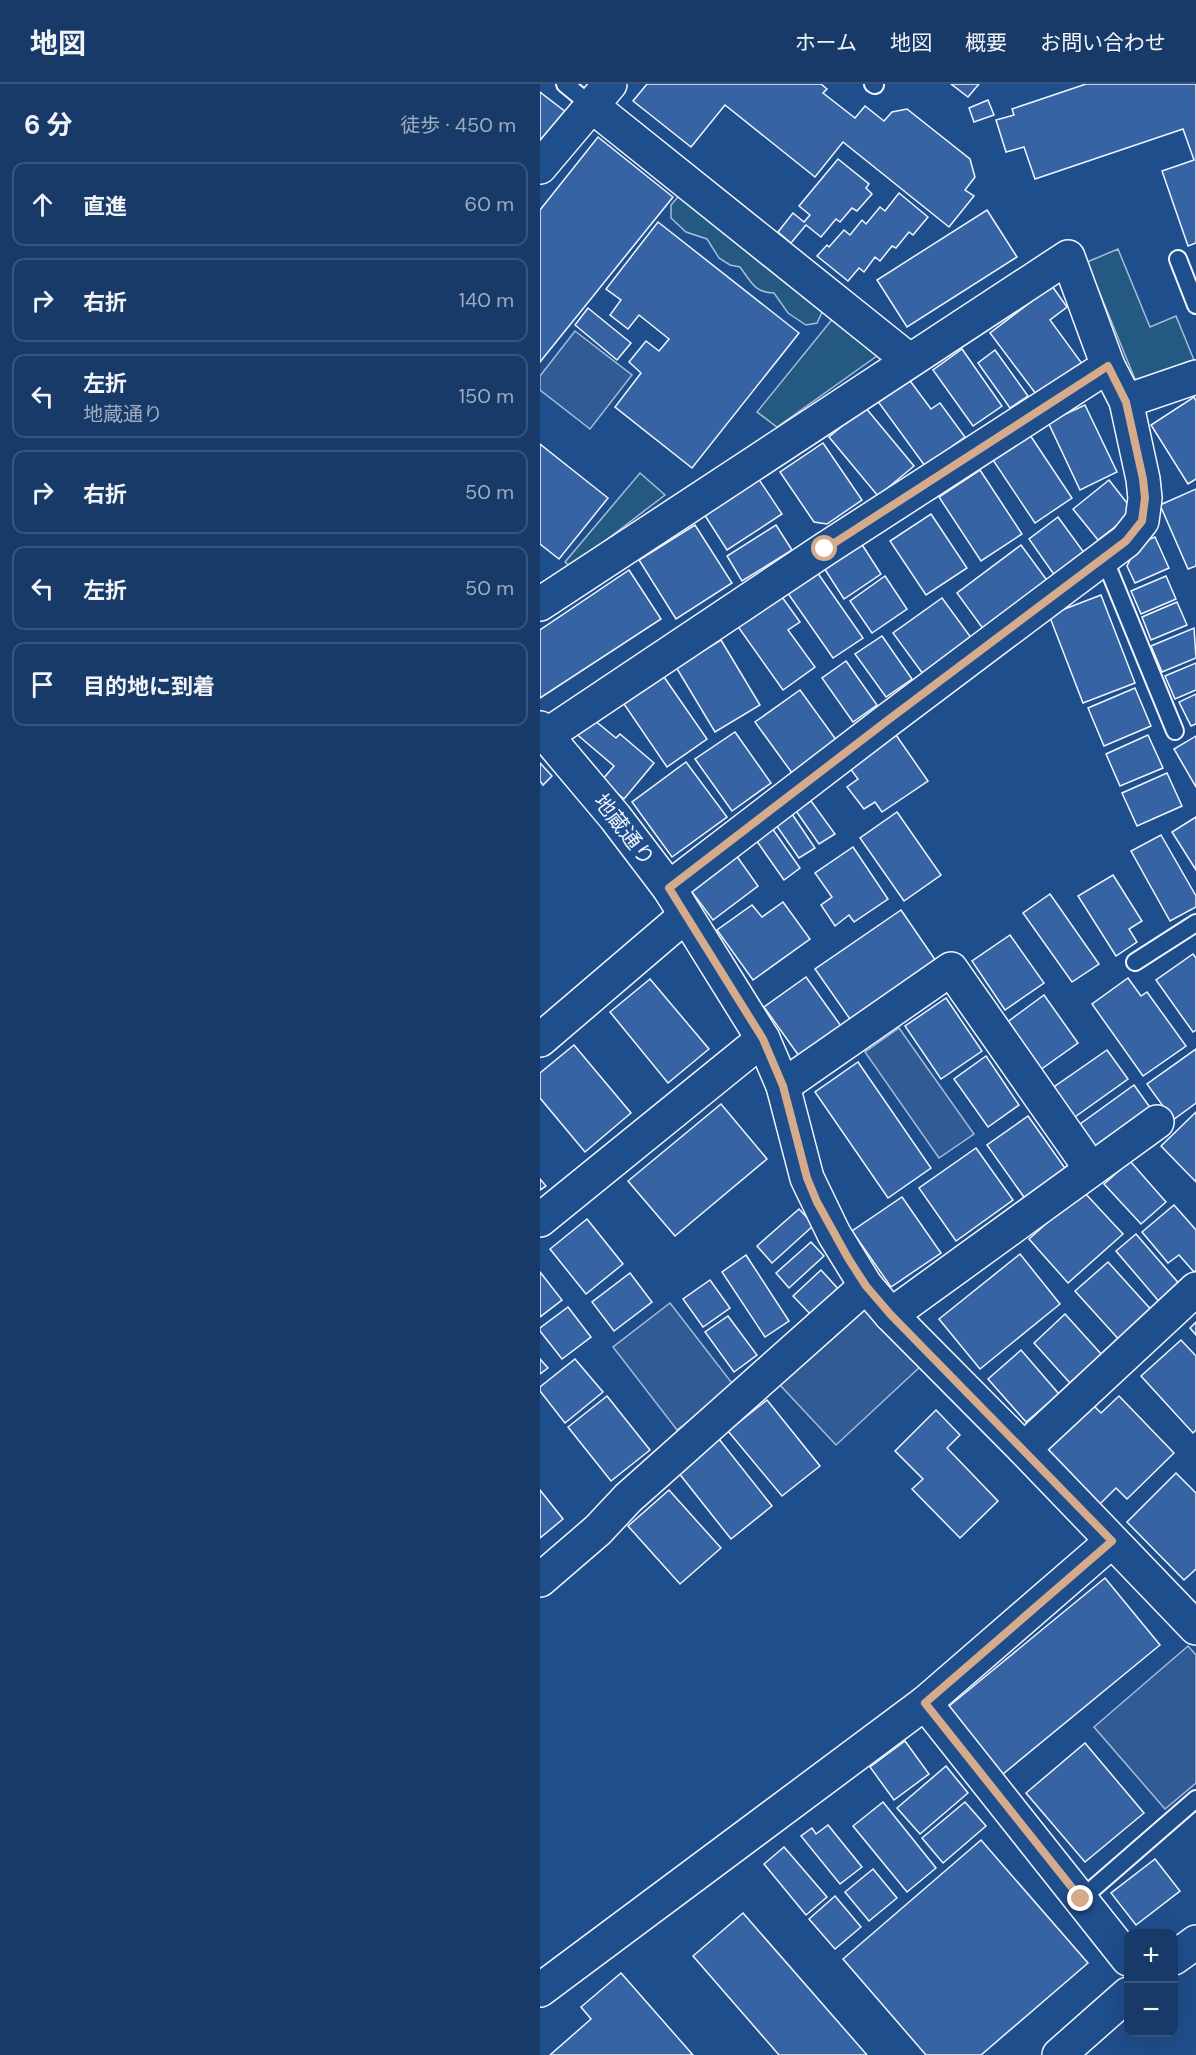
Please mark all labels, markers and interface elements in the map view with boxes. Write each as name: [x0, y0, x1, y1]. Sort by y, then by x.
text: 地図: [30, 25, 86, 62]
text: ホーム: [795, 29, 857, 57]
text: 地図: [890, 29, 932, 57]
text: 概要: [965, 29, 1007, 57]
text: お問い合わせ: [1040, 29, 1166, 57]
text: 6 分: [24, 108, 73, 142]
text: 徒歩 · 450 m: [400, 112, 516, 138]
icon: ahead: [26, 188, 59, 221]
text: 60 m: [465, 191, 514, 217]
text: 直進: [83, 192, 127, 221]
icon: right: [26, 284, 59, 317]
text: 140 m: [459, 287, 514, 313]
text: 右折: [83, 288, 127, 317]
text: 左折: [83, 369, 127, 398]
icon: left: [26, 380, 59, 413]
text: 150 m: [459, 383, 514, 409]
text: 地蔵通り: [83, 401, 163, 427]
icon: right: [26, 476, 59, 509]
text: 50 m: [465, 479, 514, 505]
text: 右折: [83, 480, 127, 509]
route start: [811, 535, 837, 561]
icon: left: [26, 572, 59, 605]
text: 50 m: [465, 575, 514, 601]
text: 左折: [83, 576, 127, 605]
icon: arrive: [26, 668, 59, 701]
text: 目的地に到着: [83, 672, 215, 701]
street label: 地蔵通り: [587, 788, 661, 872]
route end: [1067, 1885, 1093, 1911]
map controls: [1124, 1929, 1178, 2037]
button: +: [1124, 1929, 1178, 1983]
button: −: [1124, 1983, 1178, 2037]

